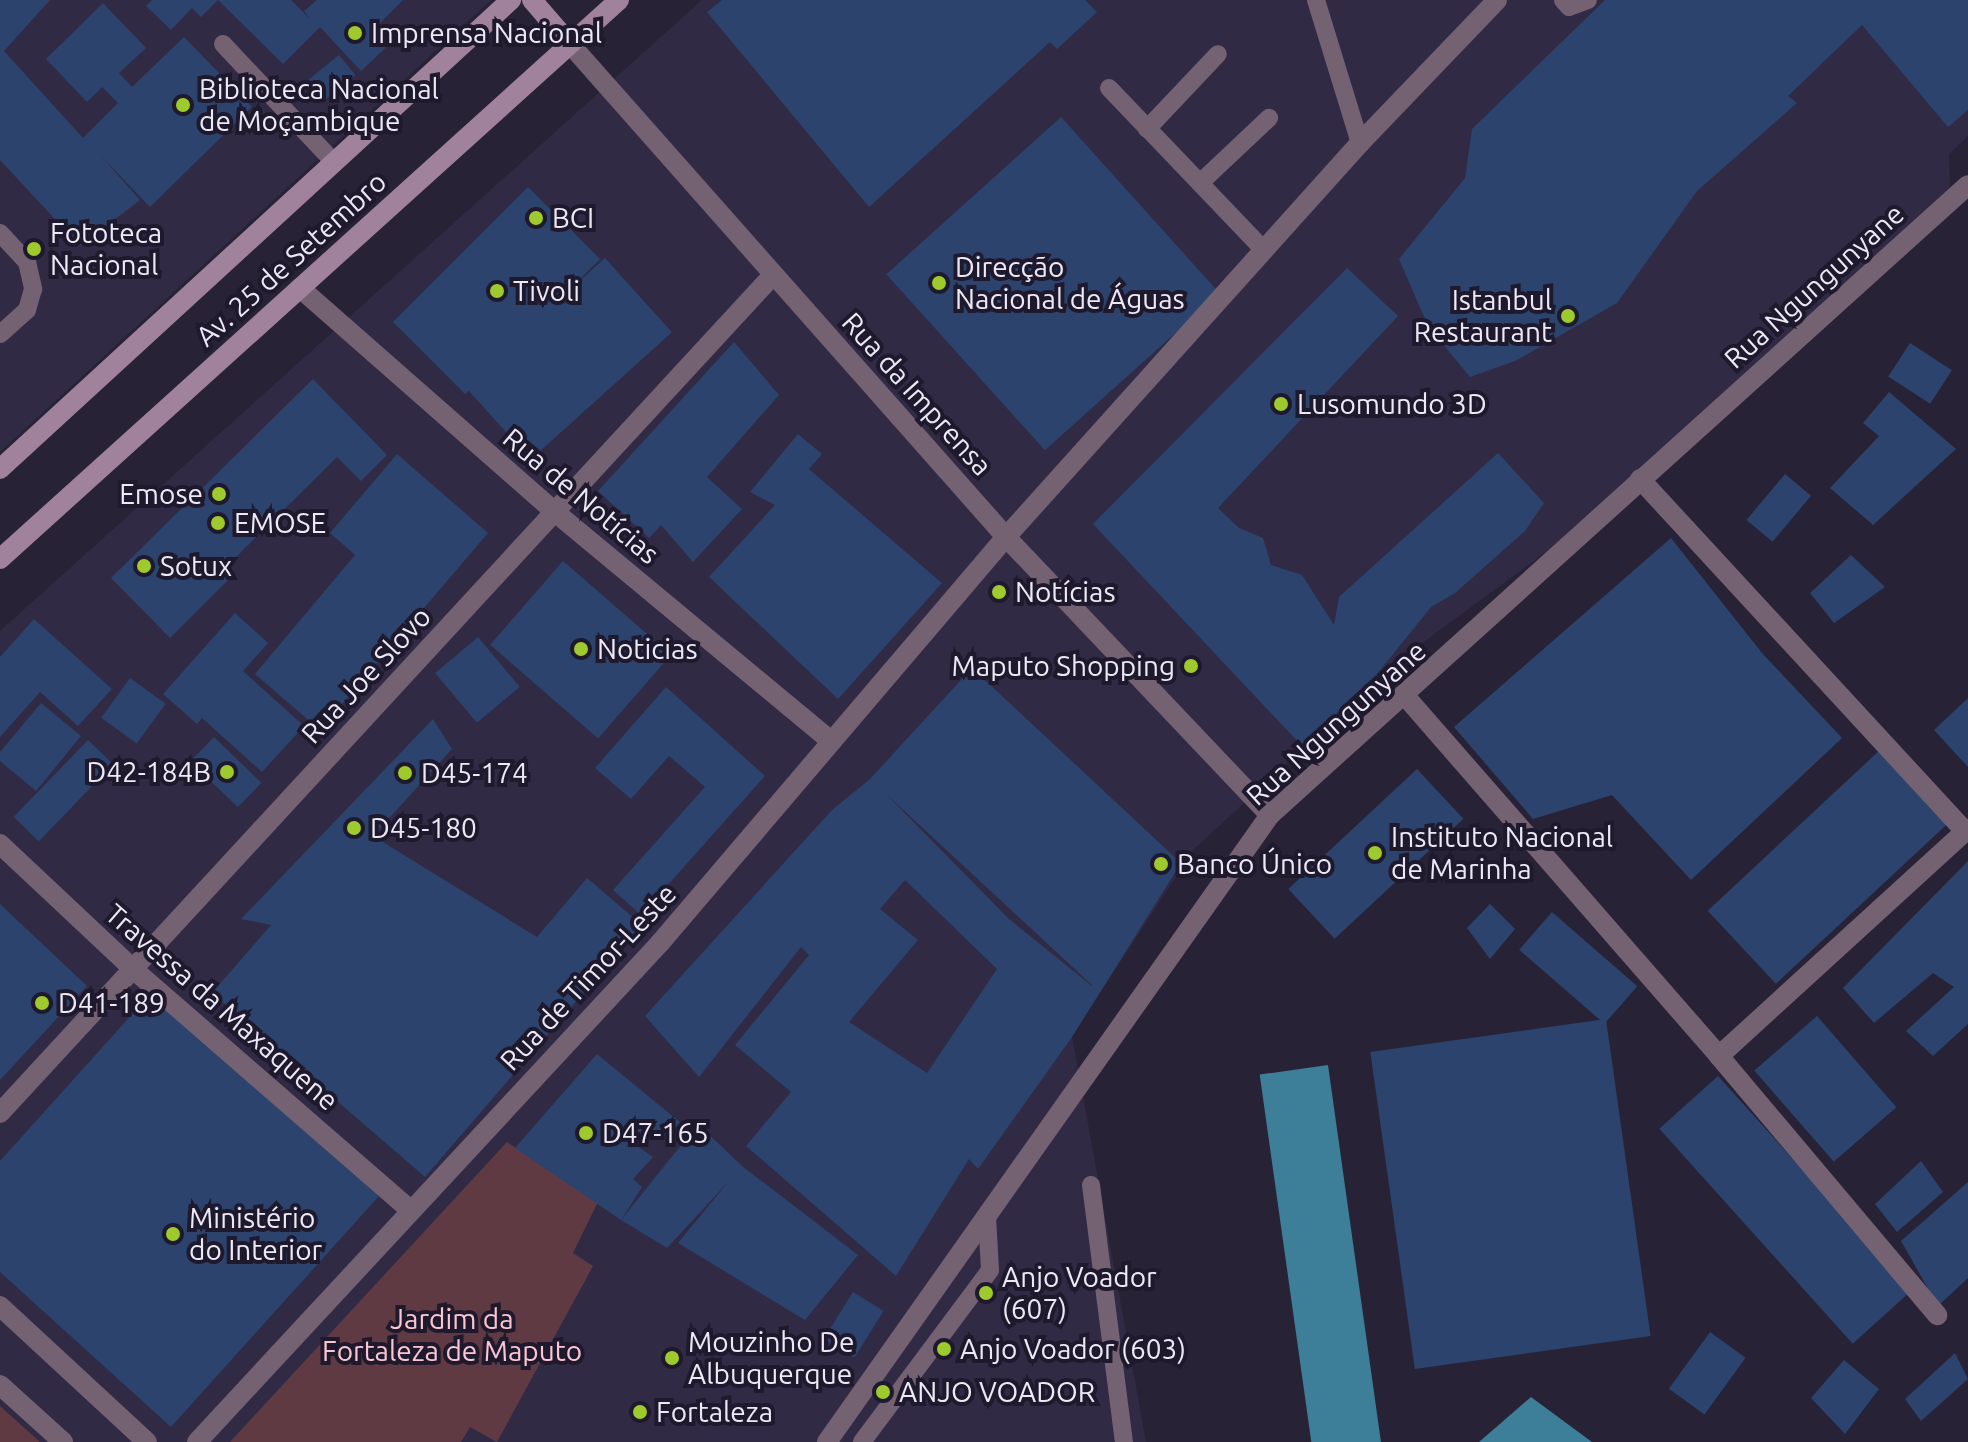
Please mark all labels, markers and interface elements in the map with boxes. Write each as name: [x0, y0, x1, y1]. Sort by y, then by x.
place label: Imprensa Nacional: [371, 16, 602, 50]
marker: Imprensa Nacional: [346, 24, 364, 42]
place label: Biblioteca Nacional de Moçambique: [199, 72, 439, 138]
marker: Biblioteca Nacional de Moçambique: [174, 96, 192, 114]
street label: Av. 25 de Setembro: [189, 165, 393, 353]
street label: Rua Ngungunyane: [1717, 197, 1911, 375]
place label: BCI: [552, 201, 594, 235]
marker: BCI: [527, 209, 545, 227]
place label: Fototeca Nacional: [50, 216, 162, 282]
marker: Fototeca Nacional: [25, 240, 43, 258]
place label: Direcção Nacional de Águas: [955, 250, 1185, 316]
place label: Tivoli: [513, 274, 580, 308]
marker: Direcção Nacional de Águas: [930, 274, 948, 292]
marker: Tivoli: [488, 282, 506, 300]
place label: Istanbul Restaurant: [1414, 283, 1552, 349]
street label: Rua da Imprensa: [835, 306, 999, 482]
marker: Istanbul Restaurant: [1559, 307, 1577, 325]
place label: Lusomundo 3D: [1297, 387, 1487, 421]
marker: Lusomundo 3D: [1272, 395, 1290, 413]
street label: Rua de Notícias: [496, 421, 666, 571]
place label: Emose: [119, 477, 203, 511]
marker: Emose: [210, 485, 228, 503]
place label: EMOSE: [234, 506, 326, 540]
marker: EMOSE: [209, 514, 227, 532]
place label: Sotux: [160, 549, 232, 583]
marker: Sotux: [135, 557, 153, 575]
place label: Notícias: [1015, 575, 1116, 609]
marker: Notícias: [990, 583, 1008, 601]
street label: Rua Joe Slovo: [294, 600, 438, 750]
place label: Noticias: [597, 632, 698, 666]
street label: Rua Ngungunyane: [1239, 634, 1433, 812]
marker: Noticias: [572, 640, 590, 658]
place label: Maputo Shopping: [951, 649, 1175, 683]
marker: Maputo Shopping: [1182, 657, 1200, 675]
place label: D42-184B: [86, 755, 211, 789]
place label: D45-174: [421, 756, 528, 790]
marker: D42-184B: [218, 763, 236, 781]
marker: D45-174: [396, 764, 414, 782]
place label: D45-180: [370, 811, 477, 845]
marker: D45-180: [345, 819, 363, 837]
place label: Instituto Nacional de Marinha: [1391, 820, 1613, 886]
marker: Instituto Nacional de Marinha: [1366, 844, 1384, 862]
place label: Banco Único: [1177, 847, 1332, 881]
marker: Banco Único: [1152, 855, 1170, 873]
street label: Rua de Timor-Leste: [493, 877, 683, 1077]
street label: Travessa da Maxaquene: [99, 897, 345, 1117]
place label: D41-189: [58, 986, 165, 1020]
marker: D41-189: [33, 994, 51, 1012]
place label: D47-165: [602, 1116, 709, 1150]
marker: D47-165: [577, 1124, 595, 1142]
place label: Ministério do Interior: [189, 1201, 322, 1267]
marker: Ministério do Interior: [164, 1225, 182, 1243]
place label: Anjo Voador (607): [1002, 1260, 1157, 1326]
marker: Anjo Voador (607): [977, 1284, 995, 1302]
park label: Jardim da Fortaleza de Maputo: [322, 1302, 582, 1368]
place label: Mouzinho De Albuquerque: [688, 1325, 854, 1391]
place label: Anjo Voador (603): [960, 1332, 1186, 1366]
marker: Anjo Voador (603): [935, 1340, 953, 1358]
marker: Mouzinho De Albuquerque: [663, 1349, 681, 1367]
place label: ANJO VOADOR: [899, 1375, 1095, 1409]
marker: ANJO VOADOR: [874, 1383, 892, 1401]
place label: Fortaleza: [656, 1395, 773, 1429]
marker: Fortaleza: [631, 1403, 649, 1421]

